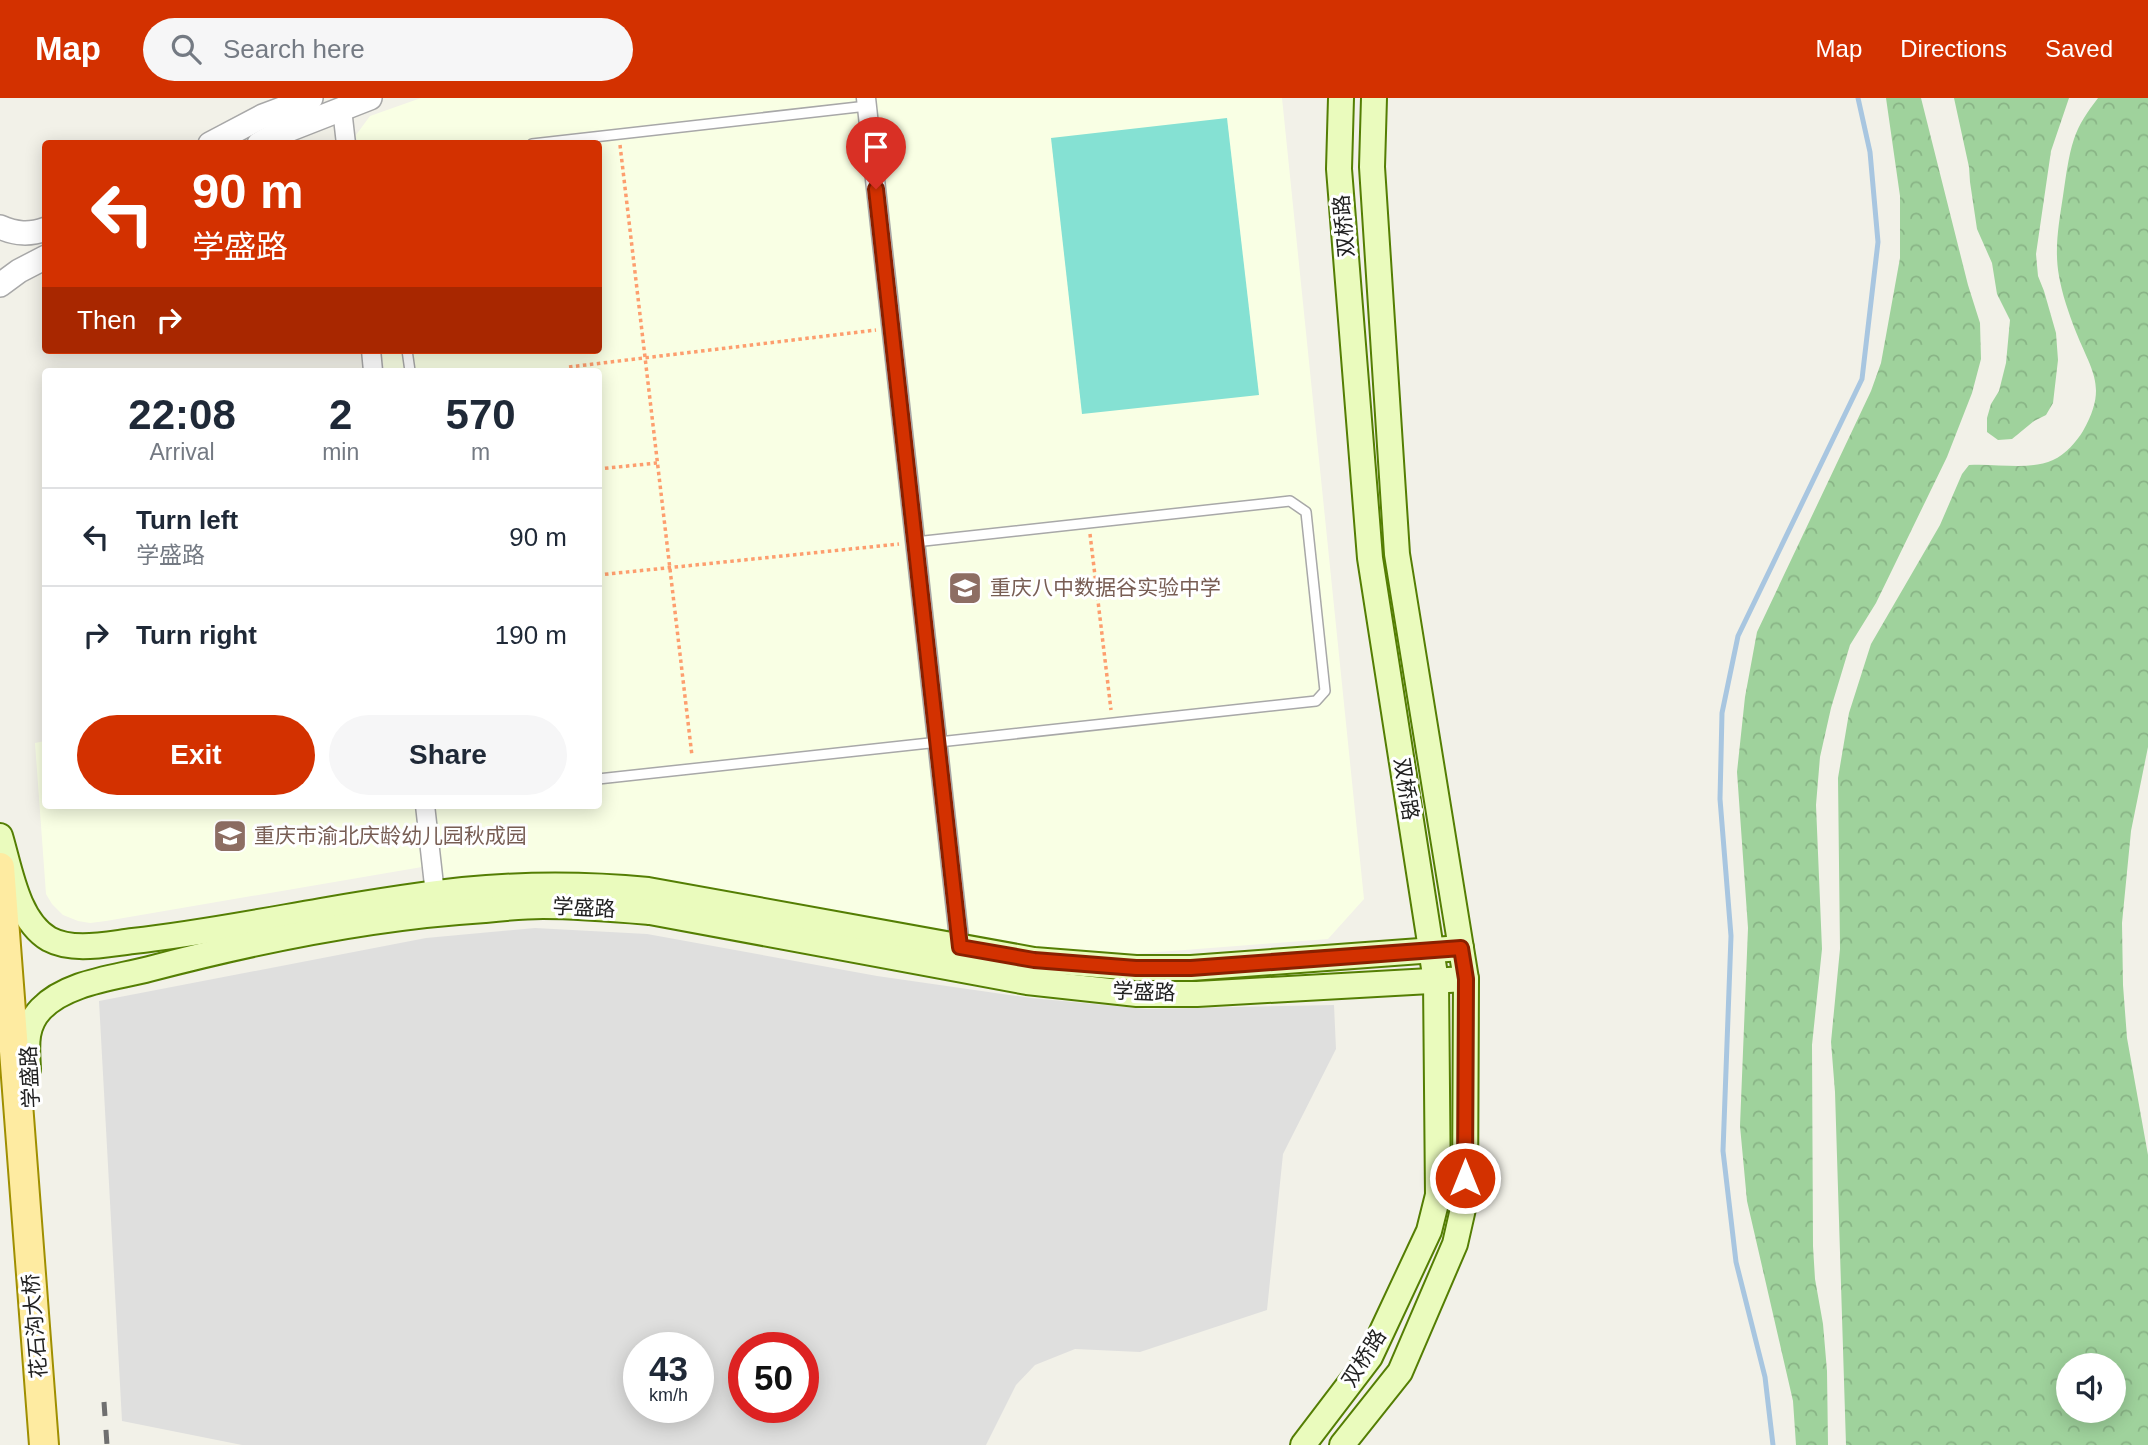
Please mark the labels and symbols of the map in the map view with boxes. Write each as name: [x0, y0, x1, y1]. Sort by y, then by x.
pin: [846, 117, 906, 189]
street label: 双桥路: [1329, 194, 1358, 258]
school or university icon: 重庆八中数据谷实验中学: [946, 569, 984, 607]
place label: 重庆八中数据谷实验中学: [990, 576, 1221, 599]
street label: 双桥路: [1390, 756, 1423, 822]
school or university icon: 重庆市渝北庆龄幼儿园秋成园: [211, 817, 249, 855]
place label: 重庆市渝北庆龄幼儿园秋成园: [254, 824, 527, 847]
street label: 学盛路: [552, 894, 616, 921]
street label: 学盛路: [1112, 979, 1176, 1004]
street label: 学盛路: [16, 1045, 43, 1109]
position arrow: [1428, 1141, 1502, 1215]
street label: 花石沟大桥: [18, 1273, 51, 1379]
street label: 双桥路: [1337, 1325, 1390, 1391]
speed limit sign: 50: [728, 1332, 819, 1423]

